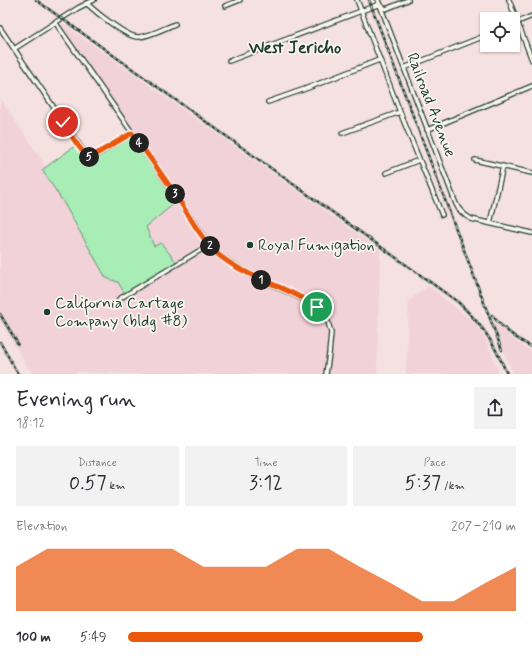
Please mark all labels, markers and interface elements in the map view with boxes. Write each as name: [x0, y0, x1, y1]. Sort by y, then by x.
map controls: [480, 12, 520, 52]
button: locate: [480, 12, 520, 52]
district label: West Jericho: [248, 37, 341, 59]
street label: Railroad Avenue: [401, 50, 461, 160]
pin: [46, 105, 80, 139]
icon: check: [52, 111, 74, 133]
pin: 4: [129, 133, 149, 153]
text: 4: [136, 136, 142, 150]
pin: 5: [79, 147, 99, 167]
text: 5: [86, 150, 92, 164]
pin: 3: [165, 184, 185, 204]
text: 3: [173, 187, 177, 201]
place label: Royal Fumigation: [258, 235, 375, 257]
pin: 2: [200, 236, 220, 256]
text: 2: [207, 239, 213, 253]
marker: Royal Fumigation: [245, 240, 255, 250]
pin: 1: [251, 270, 271, 290]
text: 1: [259, 273, 263, 287]
pin: [300, 290, 334, 324]
place label: California Cartage Company (bldg #8): [55, 293, 188, 332]
icon: arrive: [306, 296, 328, 318]
marker: California Cartage Company (bldg #8): [42, 307, 52, 317]
text: Evening run: [16, 386, 136, 414]
button: share: [474, 387, 516, 429]
text: 18:12: [16, 415, 45, 432]
text: Distance: [78, 456, 117, 470]
text: Time: [254, 456, 278, 470]
text: Pace: [424, 456, 446, 470]
text: 0.57: [69, 470, 107, 497]
text: 3:12: [249, 470, 283, 497]
text: 5:37: [405, 470, 441, 497]
text: km: [107, 479, 126, 493]
text: /km: [441, 479, 465, 493]
text: Elevation: [16, 518, 67, 535]
text: 207–210 m: [451, 518, 516, 535]
text: 100 m: [16, 629, 51, 646]
text: 5:49: [80, 629, 107, 646]

